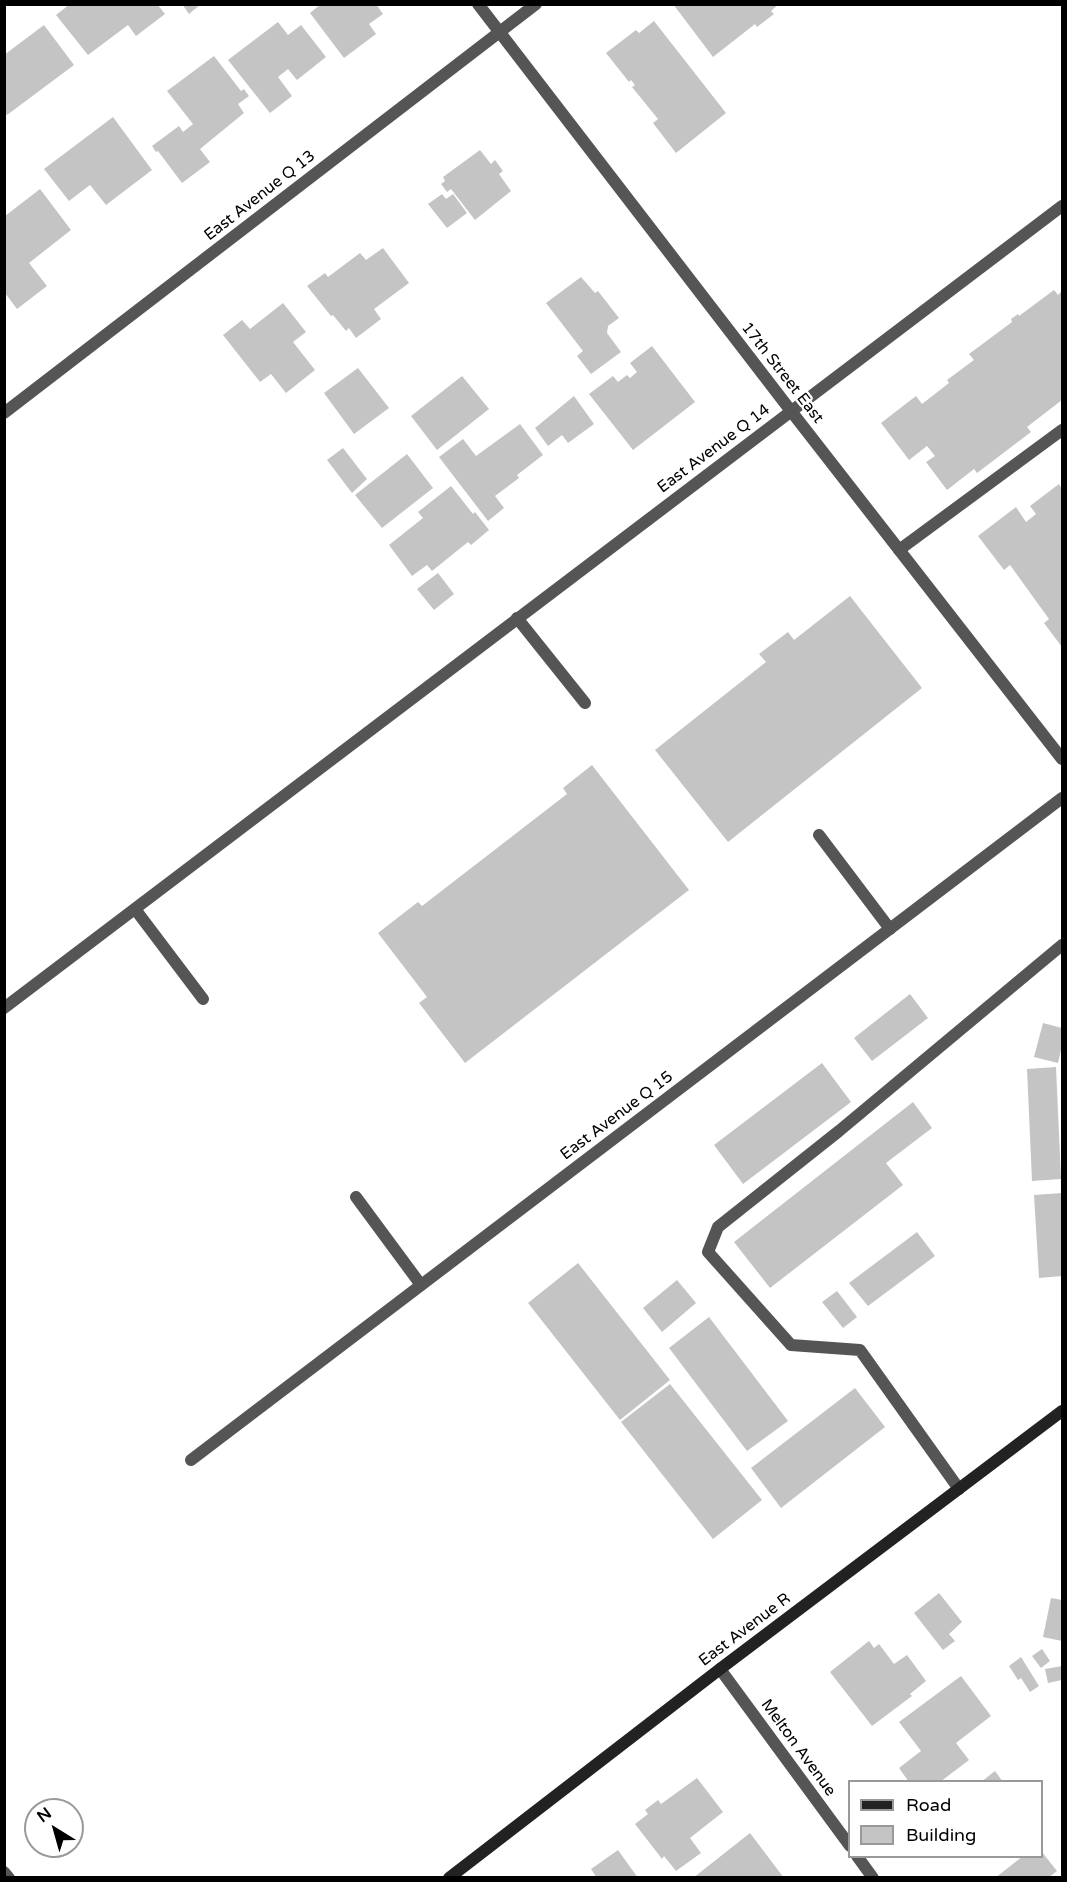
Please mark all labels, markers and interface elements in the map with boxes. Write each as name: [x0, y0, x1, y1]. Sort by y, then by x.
street label: East Avenue Q 13: [201, 147, 319, 245]
street label: 17th Street East: [737, 319, 827, 427]
street label: East Avenue Q 14: [654, 401, 774, 497]
street label: East Avenue Q 15: [557, 1068, 677, 1164]
street label: East Avenue R: [695, 1589, 795, 1671]
street label: Melton Avenue: [756, 1696, 840, 1800]
legend: [848, 1780, 1043, 1858]
text: Road: [906, 1794, 951, 1816]
north arrow: [24, 1798, 84, 1858]
text: N: [33, 1803, 56, 1827]
text: Building: [906, 1824, 976, 1846]

